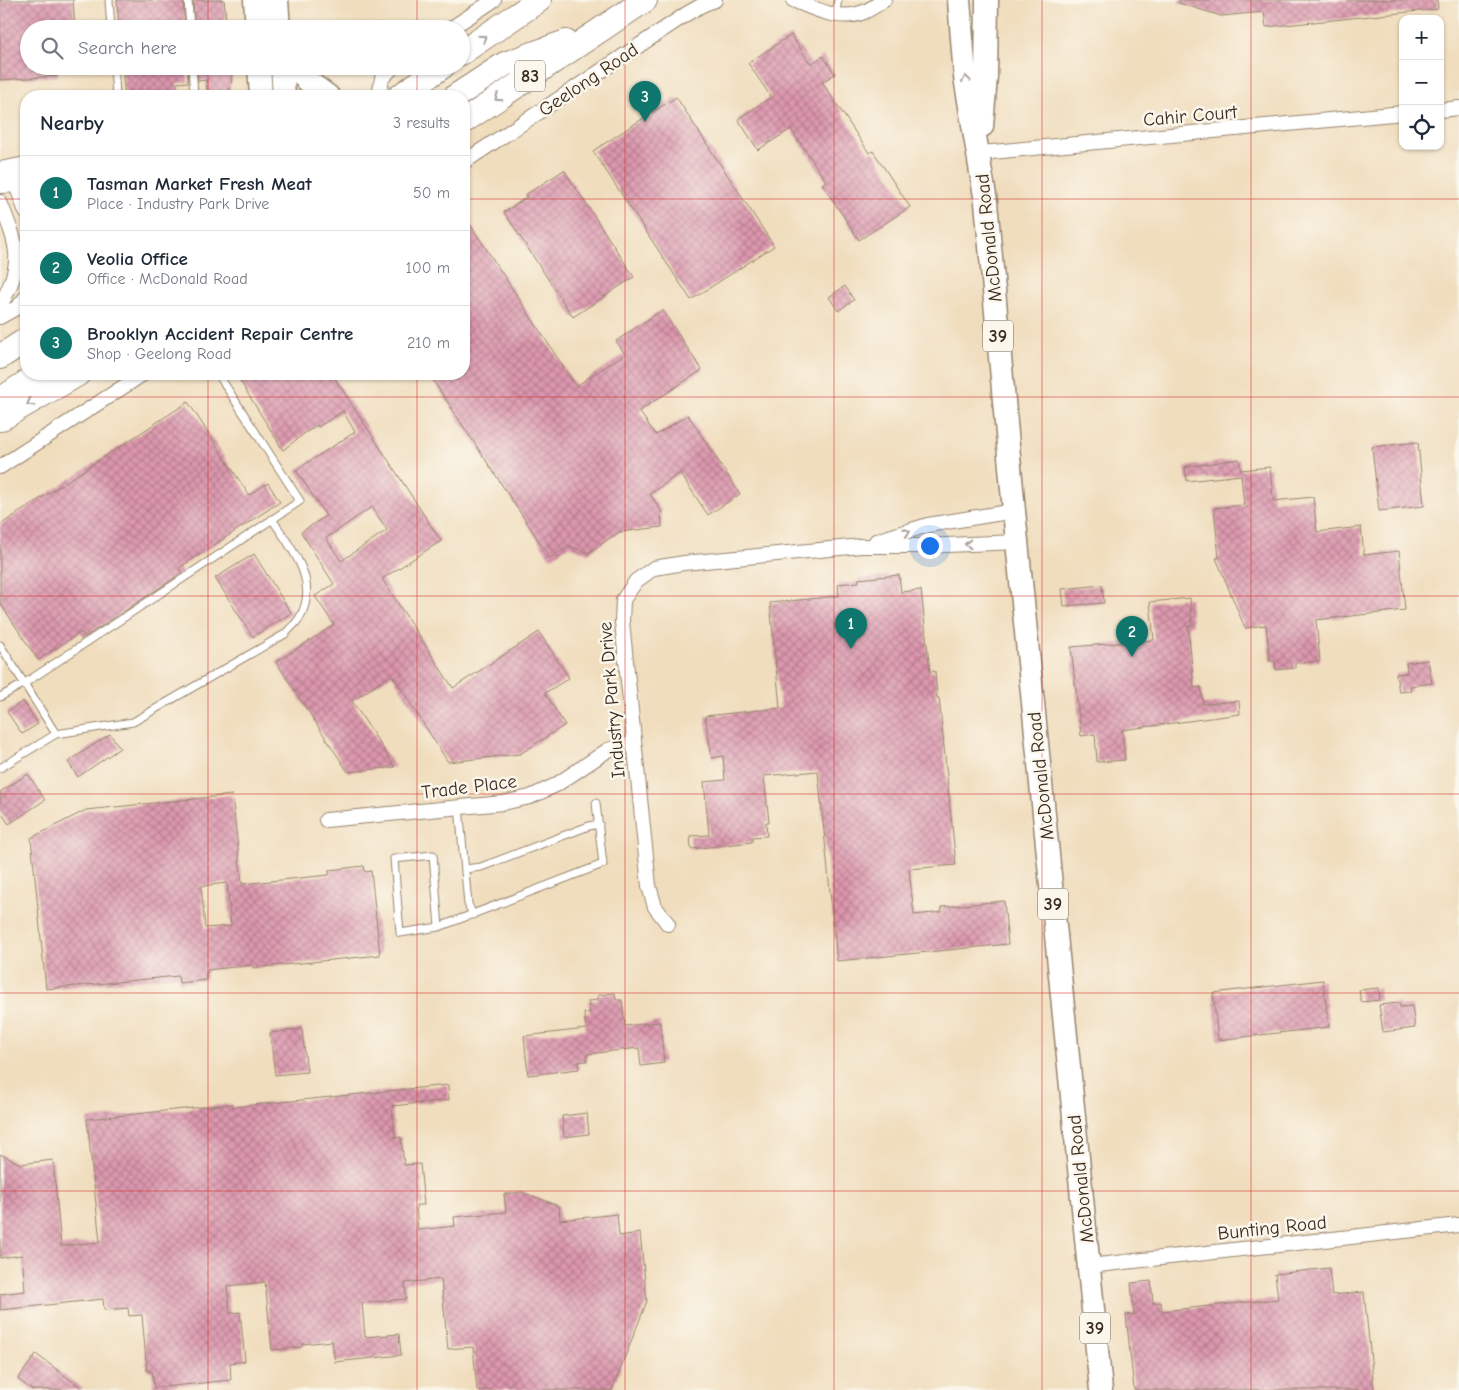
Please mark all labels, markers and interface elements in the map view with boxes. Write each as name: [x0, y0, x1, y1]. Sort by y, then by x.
map controls: [1399, 15, 1444, 150]
button: +: [1399, 15, 1444, 60]
search box: [20, 20, 470, 75]
icon: search: [38, 34, 66, 62]
one-way arrow: [478, 35, 487, 44]
text: Search here: [78, 37, 177, 59]
street label: Geelong Road: [535, 39, 642, 121]
road number: 83: [515, 60, 545, 92]
button: −: [1399, 60, 1444, 105]
one-way arrow: [961, 75, 972, 83]
pin: 3: [629, 81, 661, 122]
one-way arrow: [494, 92, 503, 101]
street label: Cahir Court: [1142, 101, 1239, 131]
button: locate: [1399, 105, 1444, 150]
text: Nearby: [40, 111, 104, 135]
text: 3 results: [393, 114, 450, 132]
text: Tasman Market Fresh Meat: [87, 173, 312, 195]
street label: McDonald Road: [971, 173, 1007, 303]
text: 1: [53, 184, 59, 202]
text: 50 m: [413, 184, 450, 202]
text: Place · Industry Park Drive: [87, 195, 269, 213]
text: Veolia Office: [87, 248, 188, 270]
text: 2: [52, 259, 60, 277]
text: 100 m: [406, 259, 450, 277]
text: Office · McDonald Road: [87, 270, 248, 288]
road number: 39: [983, 321, 1013, 352]
text: Brooklyn Accident Repair Centre: [87, 323, 353, 345]
text: 3: [52, 334, 60, 352]
text: 210 m: [407, 334, 450, 352]
text: Shop · Geelong Road: [87, 345, 232, 363]
one-way arrow: [27, 396, 36, 406]
one-way arrow: [903, 527, 911, 537]
your location: [917, 533, 943, 559]
one-way arrow: [964, 538, 972, 549]
pin: 1: [835, 608, 867, 649]
pin: 2: [1116, 616, 1148, 657]
street label: Industry Park Drive: [594, 621, 630, 779]
street label: McDonald Road: [1023, 711, 1059, 841]
street label: Trade Place: [420, 770, 518, 804]
road number: 39: [1038, 889, 1068, 920]
street label: McDonald Road: [1063, 1114, 1099, 1244]
street label: Bunting Road: [1216, 1211, 1328, 1245]
road number: 39: [1080, 1312, 1110, 1344]

